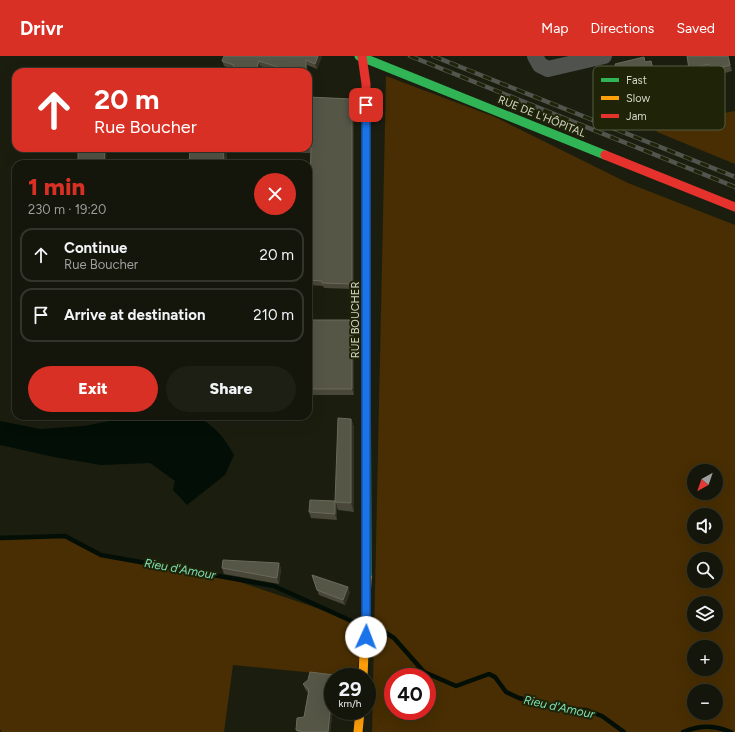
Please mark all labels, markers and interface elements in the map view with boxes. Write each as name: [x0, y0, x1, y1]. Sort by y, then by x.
text: Drivr: [20, 17, 63, 40]
text: Map: [541, 20, 569, 37]
text: Directions: [591, 20, 654, 37]
text: Saved: [676, 20, 715, 37]
legend: [593, 66, 725, 130]
text: Fast: [626, 74, 647, 87]
text: 20 m: [94, 82, 159, 116]
icon: ahead: [28, 84, 80, 136]
pin: [349, 88, 383, 122]
street label: RUE DE L'HÔPITAL: [496, 92, 588, 140]
text: Slow: [626, 92, 650, 105]
icon: arrive: [355, 94, 377, 116]
text: Jam: [626, 110, 647, 123]
text: Rue Boucher: [94, 116, 197, 138]
text: 1 min: [28, 172, 85, 201]
button: close: [254, 173, 296, 215]
text: 230 m · 19:20: [28, 202, 106, 217]
text: Continue: [64, 239, 127, 257]
icon: ahead: [30, 244, 52, 266]
text: 20 m: [260, 246, 294, 264]
text: Rue Boucher: [64, 257, 138, 272]
street label: RUE BOUCHER: [349, 282, 362, 358]
icon: arrive: [30, 304, 52, 326]
text: Arrive at destination: [64, 306, 205, 324]
text: 210 m: [253, 306, 294, 324]
button: Exit: [28, 366, 158, 412]
button: Share: [166, 366, 296, 412]
north arrow: [687, 464, 723, 500]
map controls: [687, 464, 723, 720]
button: sound: [687, 508, 723, 544]
button: search: [687, 552, 723, 588]
water label: Rieu d'Amour: [143, 556, 218, 582]
button: layers: [687, 596, 723, 632]
position arrow: [345, 616, 387, 658]
button: +: [687, 640, 723, 676]
speed limit sign: 40: [384, 668, 436, 720]
text: 29: [338, 677, 362, 701]
button: −: [687, 684, 723, 720]
water label: Rieu d'Amour: [522, 693, 597, 722]
text: km/h: [339, 697, 361, 710]

